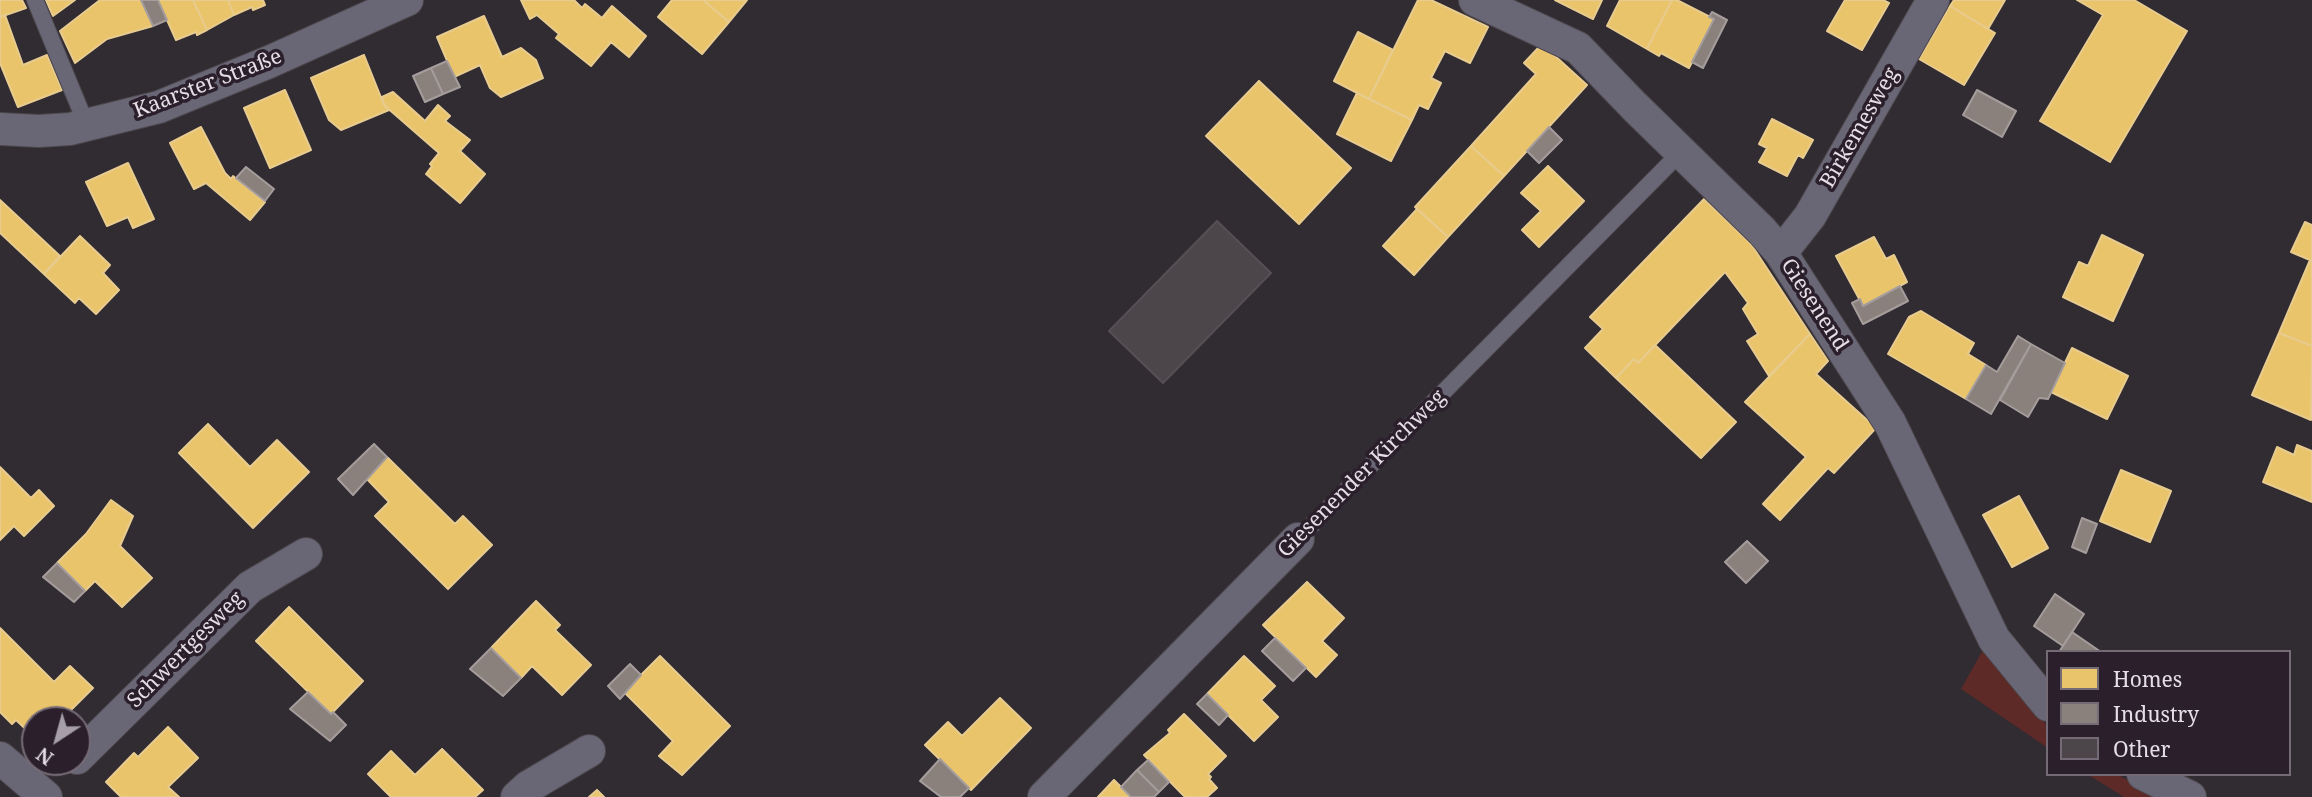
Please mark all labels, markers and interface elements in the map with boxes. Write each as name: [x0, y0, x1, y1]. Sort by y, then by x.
street label: Kaarster Straße: [130, 44, 286, 124]
street label: Birkemesweg: [1815, 63, 1905, 193]
street label: Giesenend: [1775, 254, 1853, 356]
street label: Giesenender Kirchweg: [1273, 385, 1451, 563]
street label: Schwertgesweg: [123, 587, 249, 713]
legend: [2046, 650, 2291, 776]
text: Homes: [2113, 665, 2182, 693]
text: Industry: [2113, 700, 2199, 728]
north arrow: [21, 706, 91, 776]
text: Other: [2113, 735, 2170, 763]
text: N: [31, 741, 59, 771]

